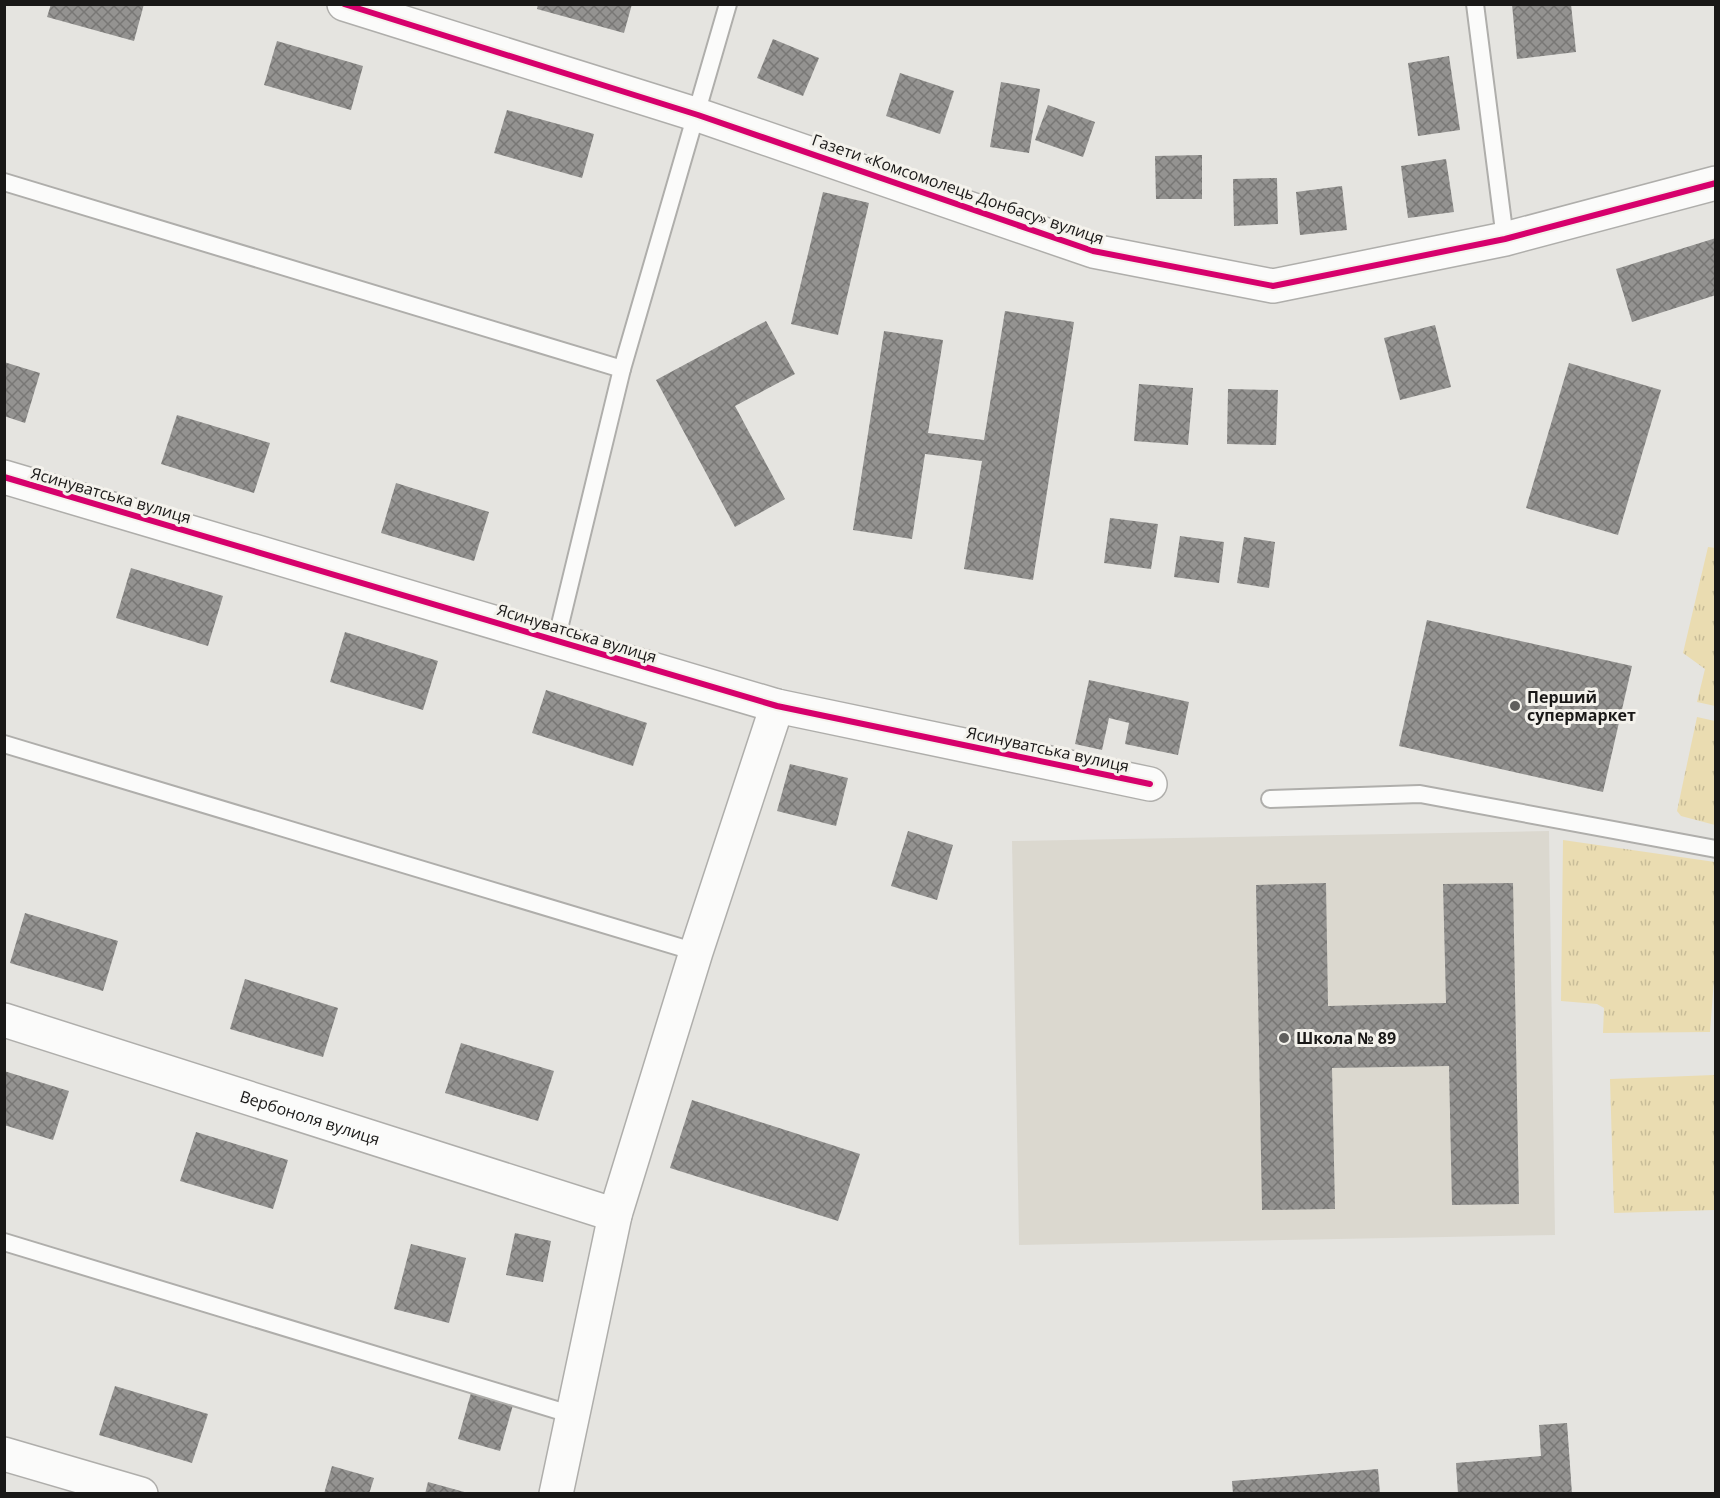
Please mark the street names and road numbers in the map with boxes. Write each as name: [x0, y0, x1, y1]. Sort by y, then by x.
street label: Газети «Комсомолець Донбасу» вулиця: [809, 129, 1107, 249]
street label: Ясинуватська вулиця: [28, 462, 194, 528]
street label: Ясинуватська вулиця: [495, 598, 659, 668]
street label: Ясинуватська вулиця: [965, 721, 1131, 777]
street label: Вербоноля вулиця: [237, 1085, 382, 1150]

